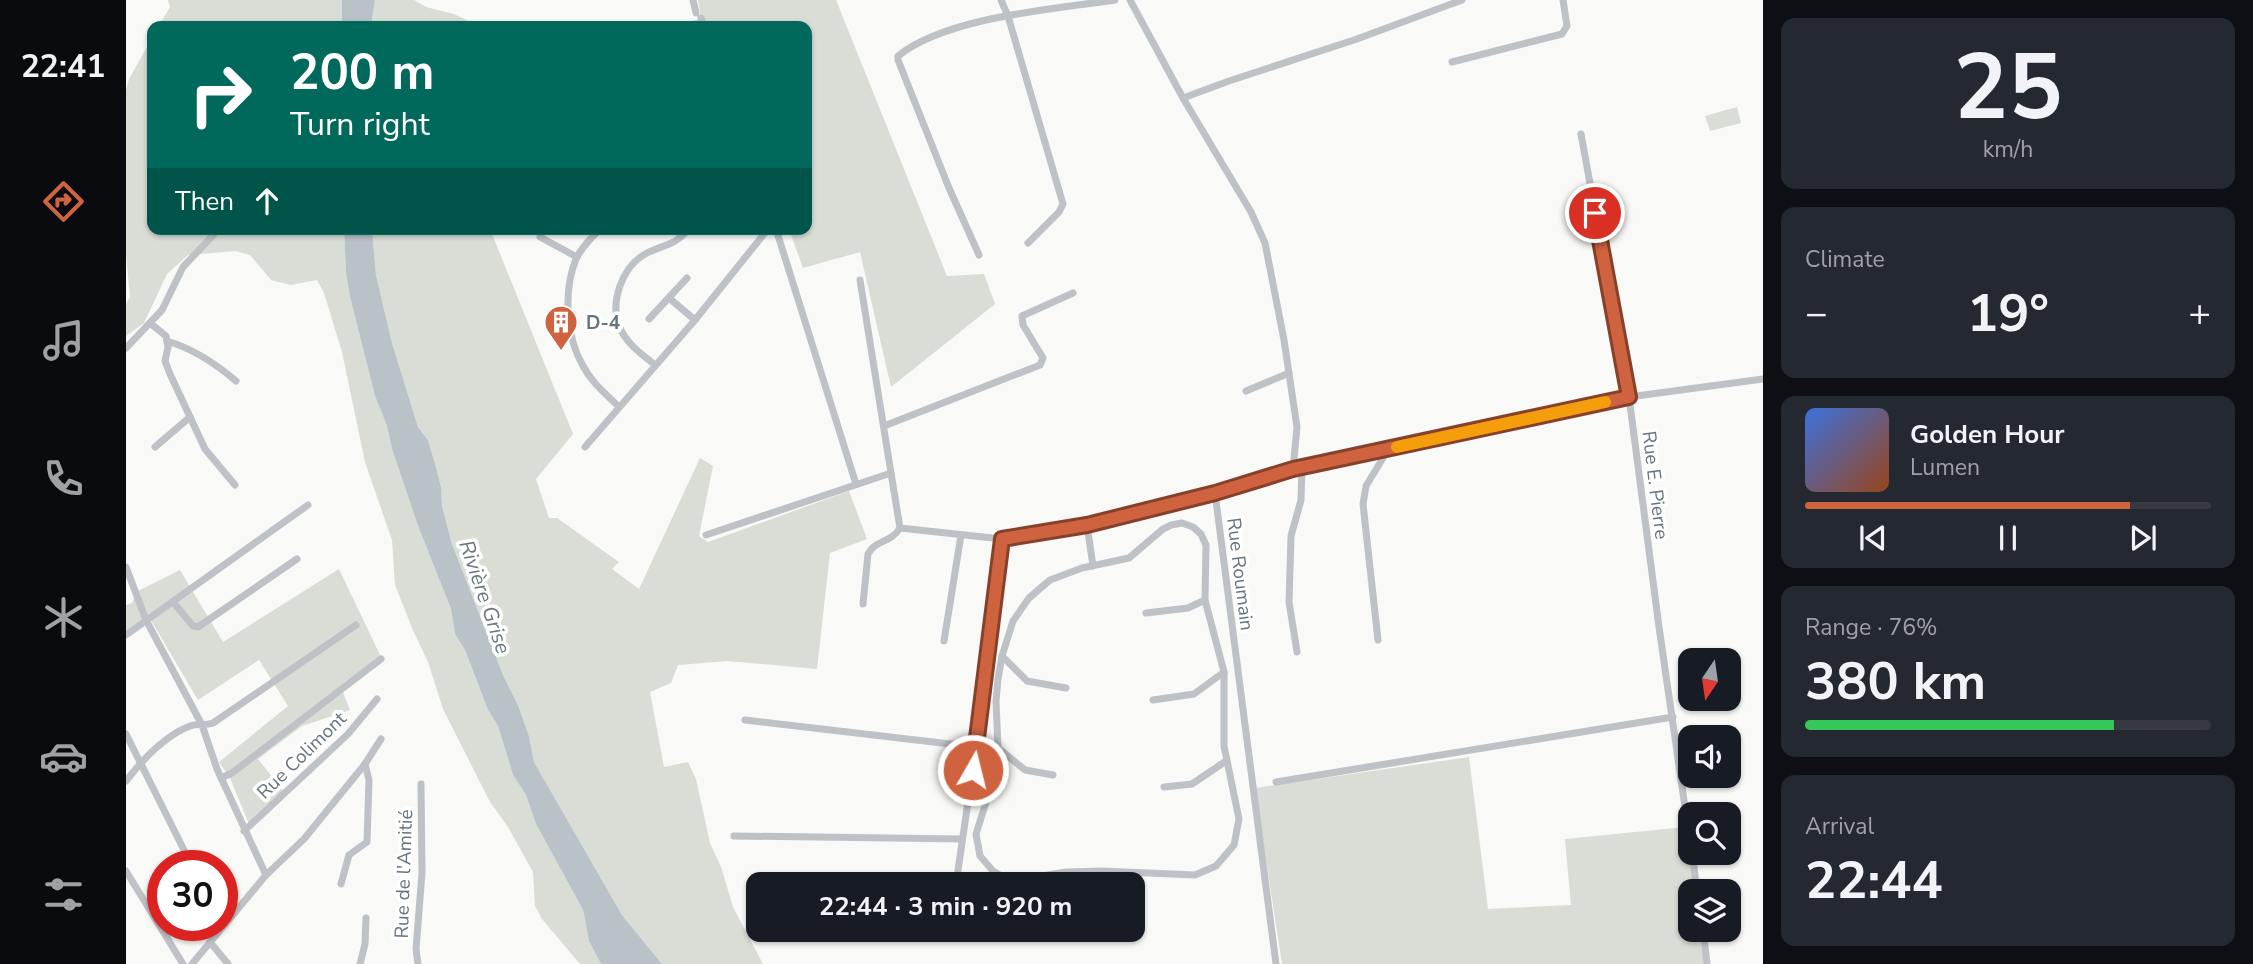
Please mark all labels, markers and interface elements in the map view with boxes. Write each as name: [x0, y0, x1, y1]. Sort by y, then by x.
text: 25: [1953, 26, 2063, 150]
text: 200 m: [290, 39, 434, 106]
text: 22:41: [21, 45, 105, 88]
icon: right: [175, 49, 266, 140]
text: Turn right: [290, 103, 430, 146]
text: km/h: [1983, 134, 2033, 165]
icon: directions: [39, 177, 88, 226]
icon: ahead: [248, 182, 286, 220]
pin: [1565, 183, 1625, 243]
text: Then: [175, 184, 234, 219]
icon: arrive: [1576, 194, 1614, 232]
text: Climate: [1805, 244, 1885, 275]
text: 19°: [1967, 278, 2049, 349]
text: −: [1805, 288, 1828, 339]
text: +: [2188, 288, 2211, 339]
building icon: D-4: [542, 303, 580, 352]
place label: D-4: [586, 310, 620, 336]
icon: music: [39, 316, 88, 365]
text: Golden Hour: [1910, 417, 2065, 452]
street label: Rue E. Pierre: [1635, 429, 1675, 541]
text: Lumen: [1910, 452, 1980, 483]
icon: phone: [39, 454, 88, 503]
street label: Rue Roumain: [1220, 516, 1260, 632]
icon: previous: [1854, 519, 1892, 557]
icon: pause: [1989, 519, 2027, 557]
icon: next: [2124, 519, 2162, 557]
water label: Rivière Grise: [452, 536, 518, 658]
icon: climate: [39, 593, 88, 642]
text: Range · 76%: [1805, 612, 1937, 643]
text: 380 km: [1805, 646, 1986, 717]
north arrow: [1678, 648, 1741, 710]
map controls: [1678, 648, 1741, 942]
street label: Rue Colimont: [251, 706, 352, 805]
button: sound: [1678, 725, 1741, 788]
icon: car: [39, 732, 88, 781]
position arrow: [936, 733, 1010, 807]
button: search: [1678, 802, 1741, 865]
street label: Rue de l'Amitié: [389, 809, 419, 939]
text: Arrival: [1805, 811, 1874, 842]
text: 22:44: [1805, 845, 1943, 916]
speed limit sign: 30: [147, 850, 238, 941]
icon: filters: [39, 870, 88, 919]
button: layers: [1678, 879, 1741, 942]
text: 22:44 · 3 min · 920 m: [819, 889, 1072, 924]

